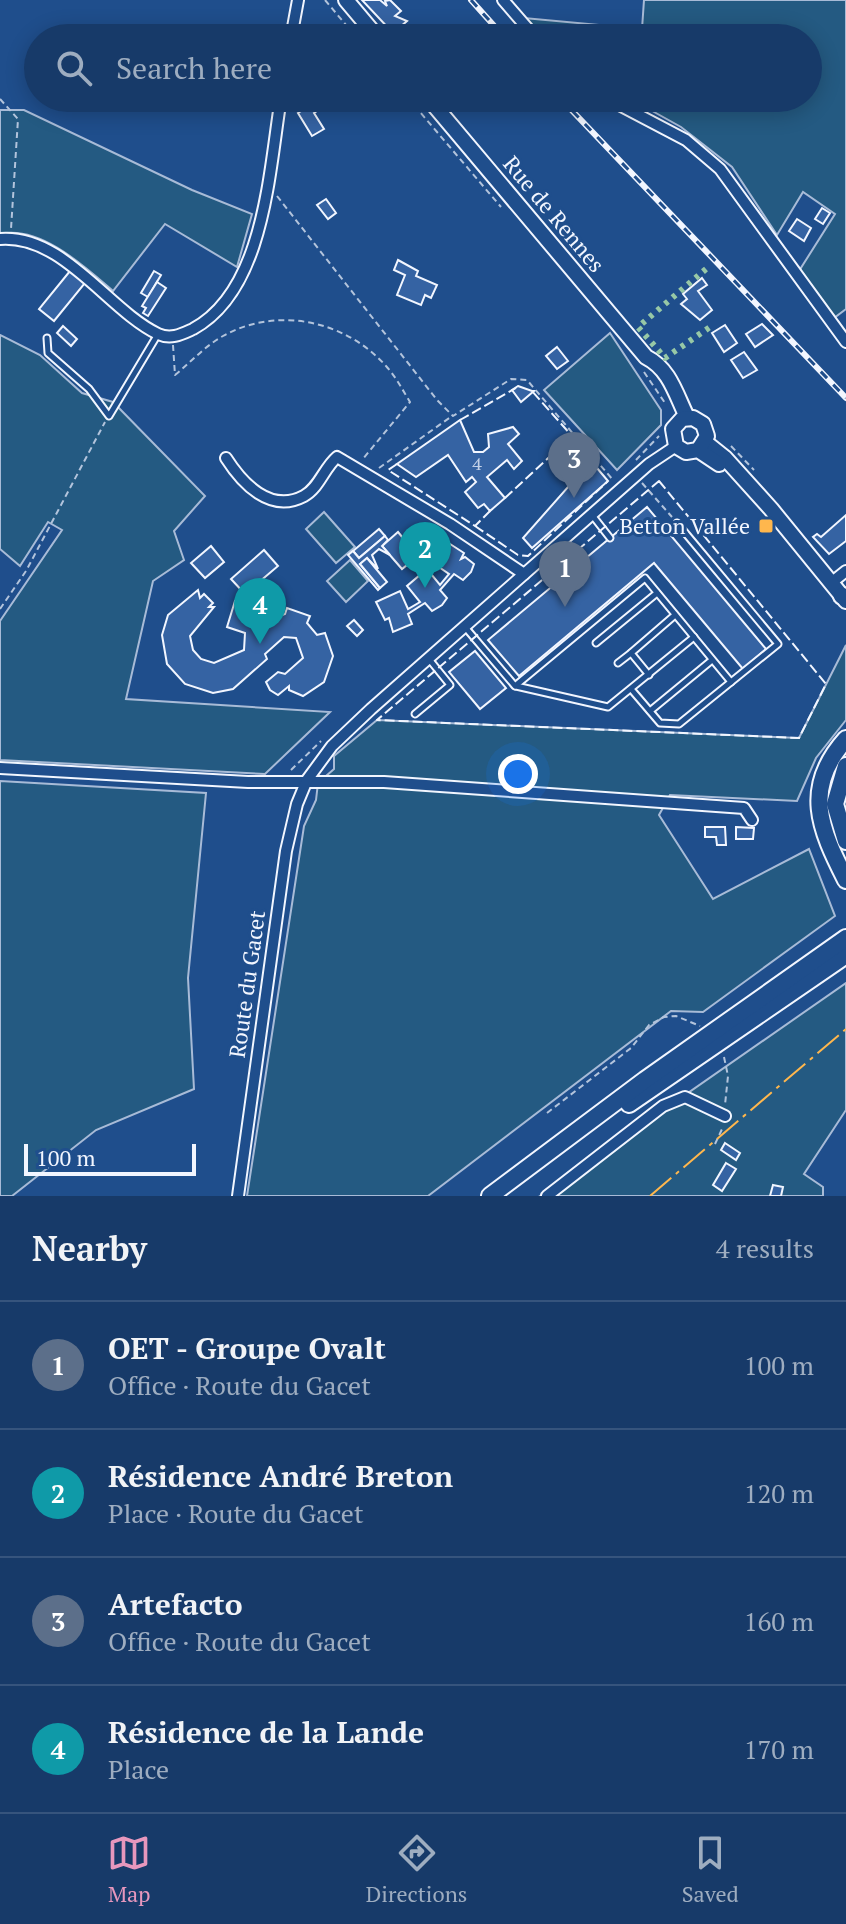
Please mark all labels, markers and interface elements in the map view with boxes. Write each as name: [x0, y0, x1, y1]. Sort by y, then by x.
search box: [24, 24, 822, 112]
icon: search: [52, 46, 96, 90]
text: Search here: [116, 48, 272, 88]
street label: Rue de Rennes: [497, 150, 611, 278]
pin: 3: [548, 432, 600, 498]
house number: 4: [472, 451, 482, 475]
place label: Betton Vallée: [619, 511, 750, 540]
marker: Betton Vallée: [757, 517, 775, 535]
pin: 2: [399, 522, 451, 588]
pin: 1: [539, 541, 591, 607]
pin: 4: [234, 578, 286, 644]
your location: [498, 754, 538, 794]
street label: Route du Gacet: [222, 908, 271, 1059]
scale bar: [24, 1140, 196, 1176]
text: 100 m: [36, 1143, 96, 1172]
text: Nearby: [32, 1226, 147, 1271]
text: 4 results: [716, 1231, 814, 1265]
text: OET - Groupe Ovalt: [108, 1328, 386, 1368]
text: 1: [51, 1348, 65, 1382]
text: 100 m: [744, 1348, 814, 1382]
text: Office · Route du Gacet: [108, 1368, 371, 1402]
text: Résidence André Breton: [108, 1456, 453, 1496]
text: 2: [51, 1476, 65, 1510]
text: 120 m: [744, 1476, 814, 1510]
text: Place · Route du Gacet: [108, 1496, 364, 1530]
text: Artefacto: [108, 1584, 243, 1624]
text: 3: [51, 1604, 65, 1638]
text: 160 m: [744, 1604, 814, 1638]
text: Office · Route du Gacet: [108, 1624, 371, 1658]
text: Résidence de la Lande: [108, 1712, 424, 1752]
text: 4: [51, 1732, 65, 1766]
text: 170 m: [744, 1732, 814, 1766]
text: Place: [108, 1752, 169, 1786]
tab: Map: [107, 1831, 151, 1908]
tab: Directions: [366, 1831, 467, 1908]
tab: Saved: [682, 1831, 739, 1908]

